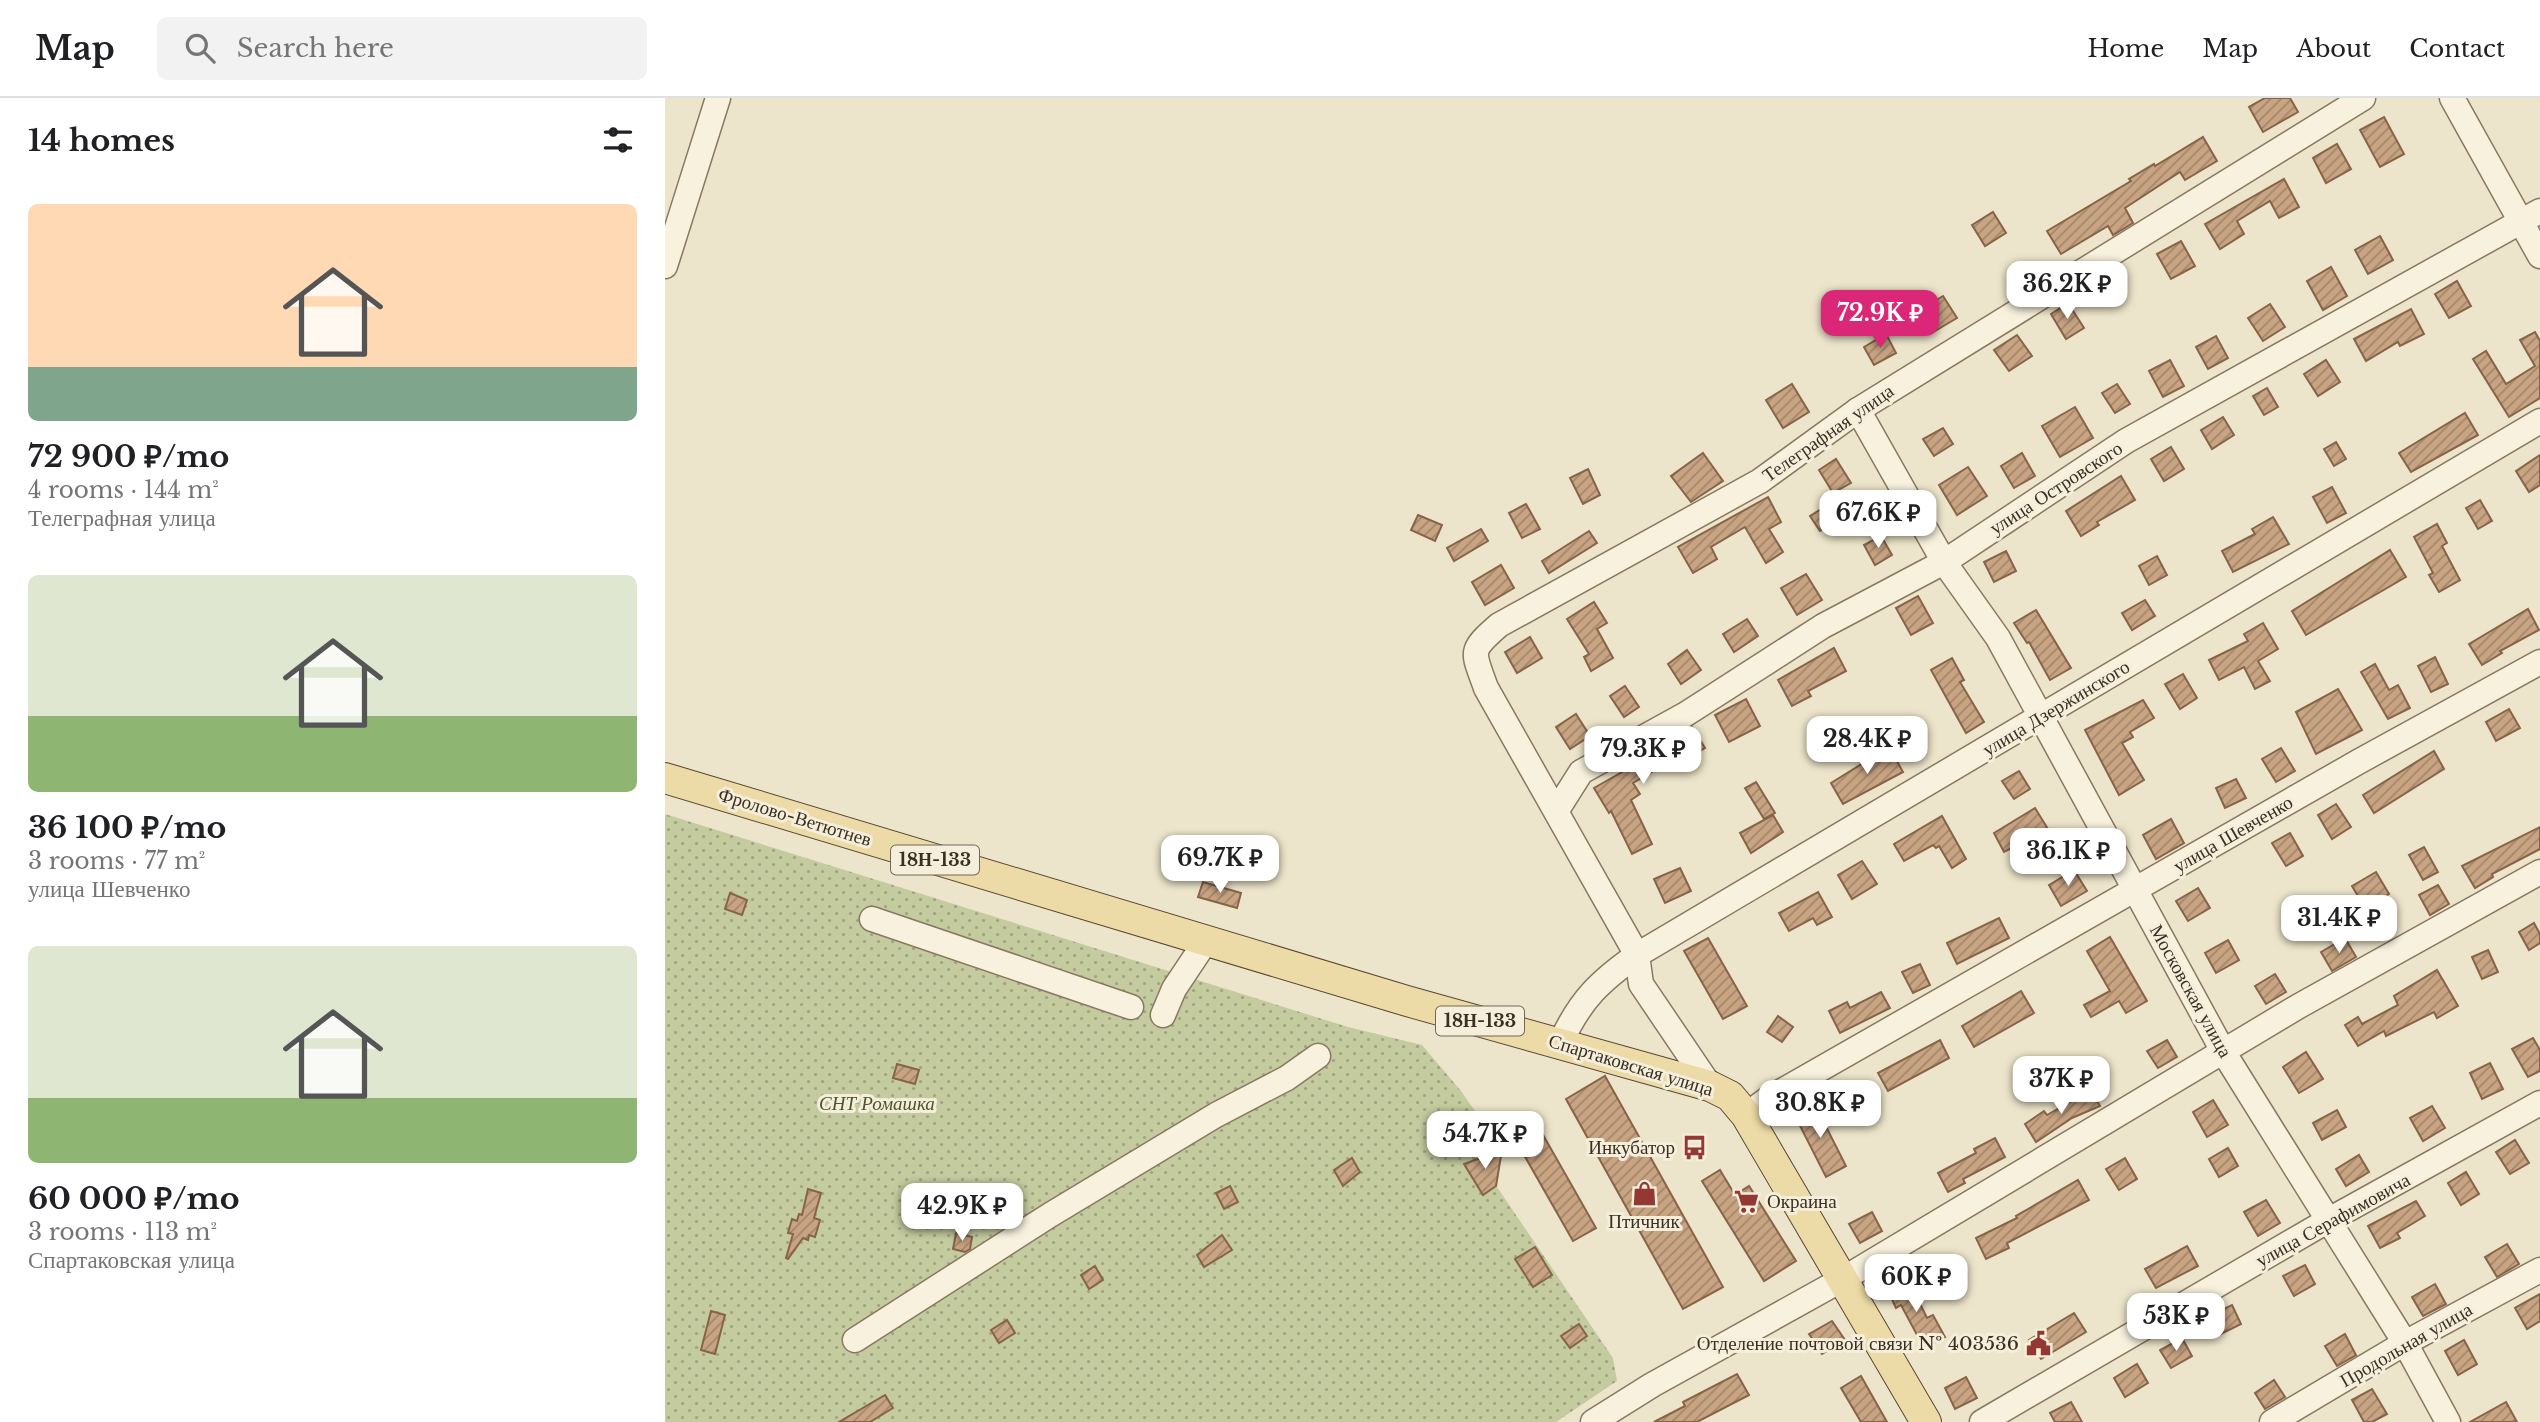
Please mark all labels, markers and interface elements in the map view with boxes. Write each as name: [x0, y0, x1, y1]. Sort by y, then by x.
search box: [157, 17, 647, 80]
text: Map: [35, 28, 115, 69]
icon: search: [181, 29, 219, 67]
text: Search here: [237, 32, 394, 64]
text: Home: [2088, 34, 2164, 63]
text: Map: [2202, 34, 2258, 63]
text: About: [2296, 34, 2371, 63]
text: Contact: [2409, 34, 2505, 63]
icon: filters: [599, 121, 637, 159]
text: 14 homes: [28, 122, 175, 159]
icon: home: [270, 249, 396, 375]
pin: 36.2K ₽: [2002, 262, 2132, 321]
text: 36.2K ₽: [2023, 270, 2112, 298]
pin: 72.9K ₽: [1815, 290, 1945, 350]
text: 72.9K ₽: [1837, 299, 1923, 327]
street label: Телеграфная улица: [1758, 379, 1899, 487]
street label: улица Островского: [1985, 436, 2127, 540]
text: 72 900 ₽/mo: [28, 438, 229, 475]
text: 4 rooms · 144 m²: [28, 476, 219, 504]
pin: 67.6K ₽: [1813, 490, 1943, 550]
text: 67.6K ₽: [1835, 499, 1921, 527]
text: Телеграфная улица: [28, 504, 216, 532]
icon: home: [270, 620, 396, 746]
street label: улица Дзержинского: [1978, 655, 2134, 761]
pin: 28.4K ₽: [1802, 716, 1932, 776]
text: 28.4K ₽: [1823, 725, 1911, 753]
pin: 79.3K ₽: [1578, 726, 1708, 786]
text: 79.3K ₽: [1600, 735, 1686, 763]
street label: Фролово-Ветютнев: [716, 783, 874, 851]
street label: улица Шевченко: [2169, 791, 2297, 877]
text: 36 100 ₽/mo: [28, 809, 226, 846]
pin: 36.1K ₽: [2003, 828, 2133, 888]
pin: 69.7K ₽: [1155, 836, 1285, 895]
text: 36.1K ₽: [2026, 837, 2110, 865]
text: 69.7K ₽: [1177, 844, 1263, 872]
road number: 18Н-133: [891, 846, 979, 874]
text: 3 rooms · 77 m²: [28, 847, 205, 875]
text: улица Шевченко: [28, 875, 190, 903]
pin: 31.4K ₽: [2274, 896, 2404, 955]
text: 31.4K ₽: [2297, 904, 2381, 932]
street label: Московская улица: [2145, 921, 2237, 1062]
icon: home: [270, 991, 396, 1117]
road number: 18Н-133: [1436, 1006, 1524, 1036]
street label: Спартаковская улица: [1546, 1029, 1717, 1101]
pin: 37K ₽: [2012, 1056, 2110, 1116]
text: 37K ₽: [2029, 1065, 2093, 1093]
pin: 30.8K ₽: [1755, 1080, 1885, 1140]
text: 30.8K ₽: [1775, 1089, 1865, 1117]
park label: СНТ Ромашка: [819, 1092, 935, 1115]
pin: 54.7K ₽: [1420, 1112, 1550, 1171]
text: 54.7K ₽: [1443, 1120, 1527, 1148]
bus stop icon: Инкубатор: [1681, 1133, 1709, 1161]
place label: Инкубатор: [1588, 1136, 1675, 1159]
street label: улица Серафимовича: [2252, 1168, 2415, 1272]
shop icon: Птичник: [1630, 1179, 1658, 1207]
text: 60 000 ₽/mo: [28, 1180, 240, 1217]
pin: 42.9K ₽: [897, 1184, 1027, 1243]
supermarket icon: Окраина: [1733, 1187, 1761, 1215]
place label: Окраина: [1767, 1190, 1837, 1213]
text: 42.9K ₽: [917, 1192, 1007, 1220]
place label: Птичник: [1608, 1210, 1680, 1233]
text: 3 rooms · 113 m²: [28, 1218, 217, 1246]
text: Спартаковская улица: [28, 1246, 235, 1274]
pin: 60K ₽: [1867, 1254, 1965, 1314]
text: 60K ₽: [1881, 1263, 1951, 1291]
pin: 53K ₽: [2127, 1294, 2225, 1353]
street label: Продольная улица: [2336, 1298, 2477, 1392]
text: 53K ₽: [2143, 1302, 2209, 1330]
public building icon: Отделение почтовой связи № 403536: [2025, 1329, 2053, 1357]
place label: Отделение почтовой связи № 403536: [1697, 1332, 2019, 1355]

